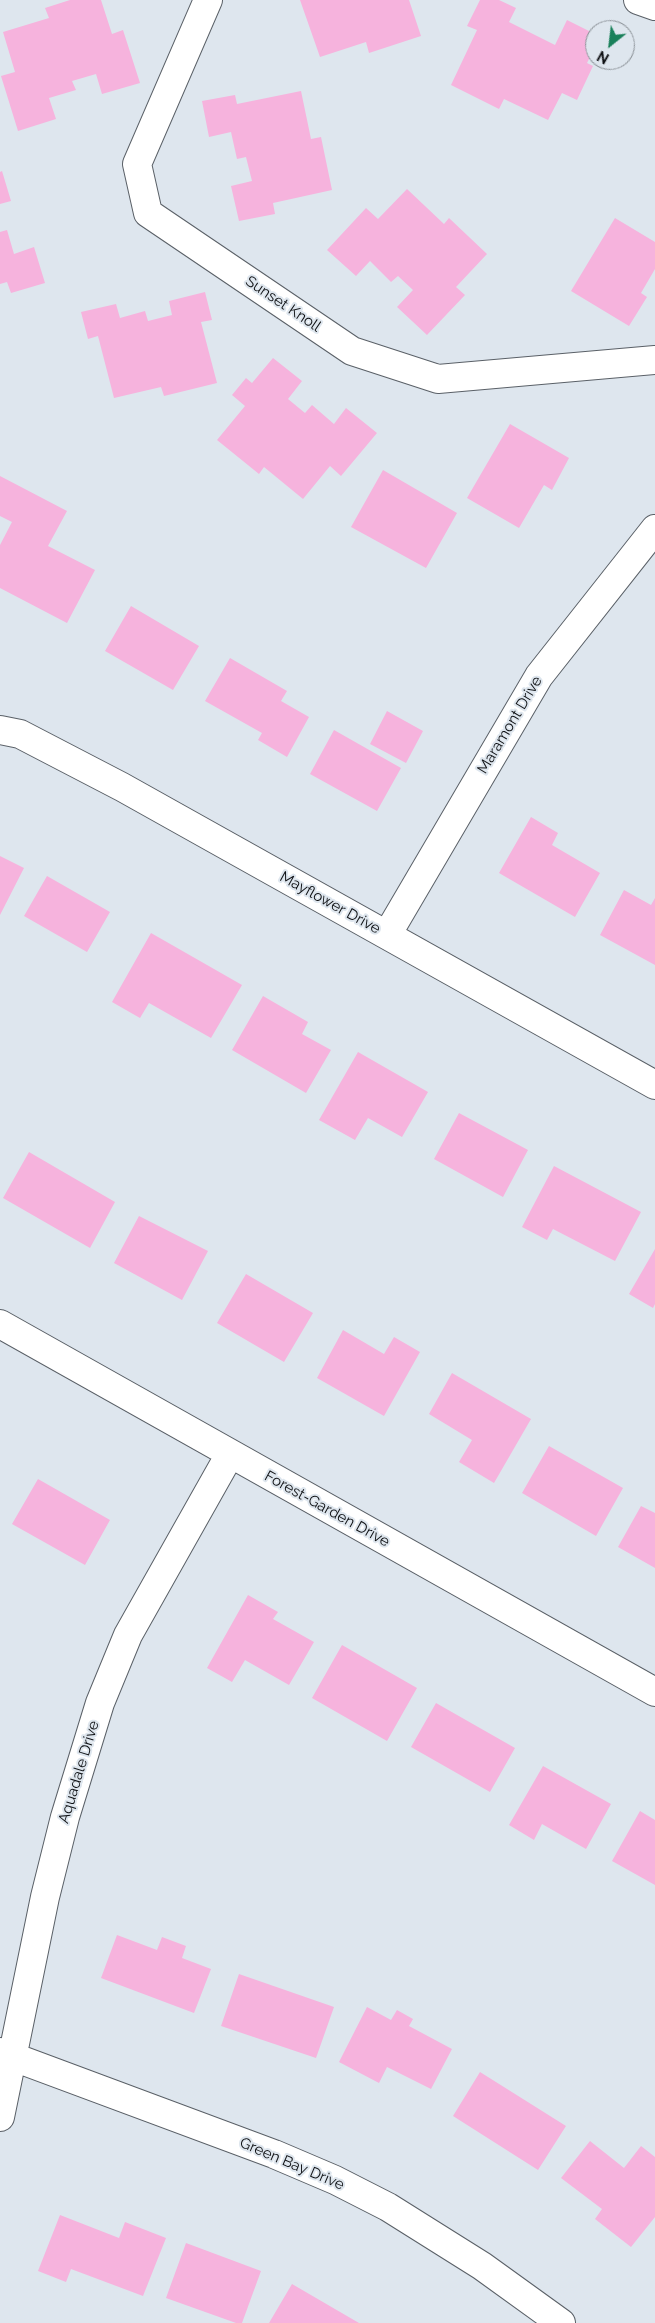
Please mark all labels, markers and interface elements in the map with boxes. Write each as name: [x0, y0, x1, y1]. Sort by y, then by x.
north arrow: [585, 20, 635, 70]
text: N: [595, 48, 612, 67]
street label: Sunset Knoll: [242, 272, 324, 336]
street label: Maramont Drive: [474, 673, 546, 777]
street label: Mayflower Drive: [277, 868, 383, 938]
street label: Forest-Garden Drive: [261, 1467, 393, 1551]
street label: Aquadale Drive: [55, 1719, 103, 1825]
street label: Green Bay Drive: [237, 2134, 347, 2194]

